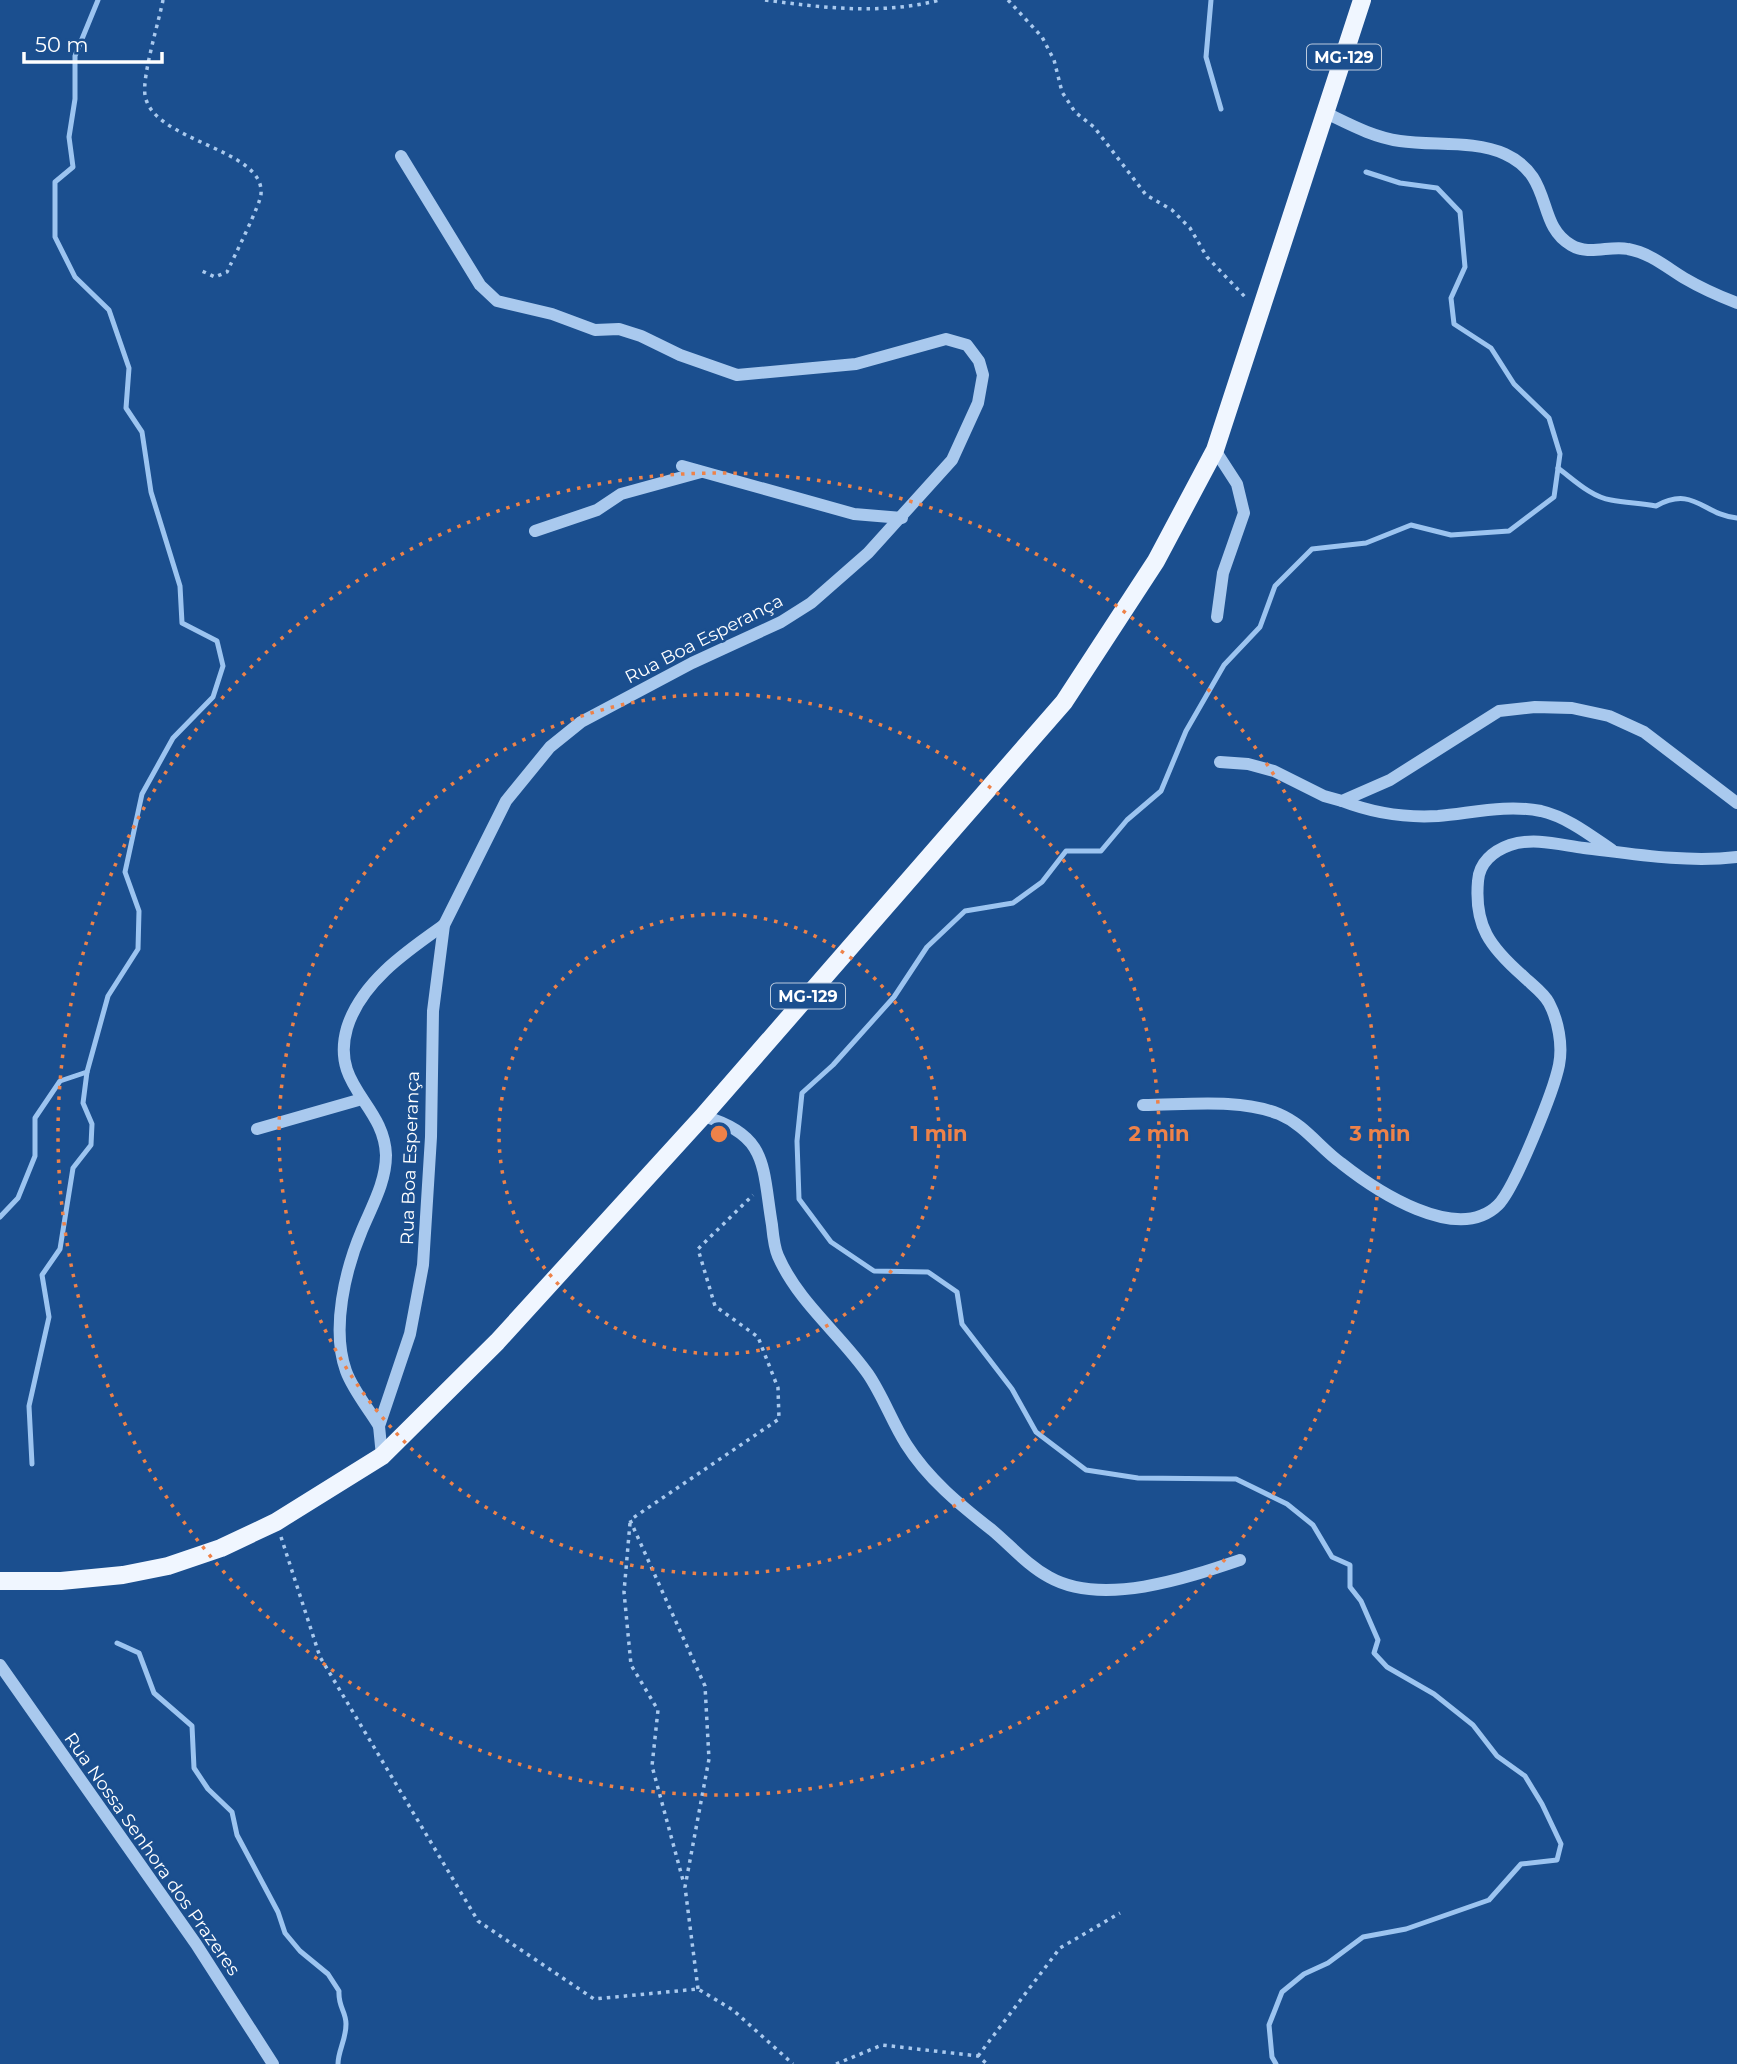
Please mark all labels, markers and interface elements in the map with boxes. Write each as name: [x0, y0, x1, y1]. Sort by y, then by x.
scale bar: [24, 21, 163, 65]
text: 50 m: [35, 32, 89, 57]
road number: MG-129: [1307, 44, 1381, 69]
street label: Rua Boa Esperança: [621, 590, 787, 688]
road number: MG-129: [771, 984, 845, 1008]
street label: Rua Boa Esperança: [396, 1070, 424, 1246]
text: 1 min: [910, 1121, 968, 1146]
text: 2 min: [1128, 1121, 1190, 1146]
text: 3 min: [1348, 1121, 1411, 1146]
centre of rings: [707, 1122, 731, 1146]
street label: Rua Nossa Senhora dos Prazeres: [59, 1728, 245, 1980]

